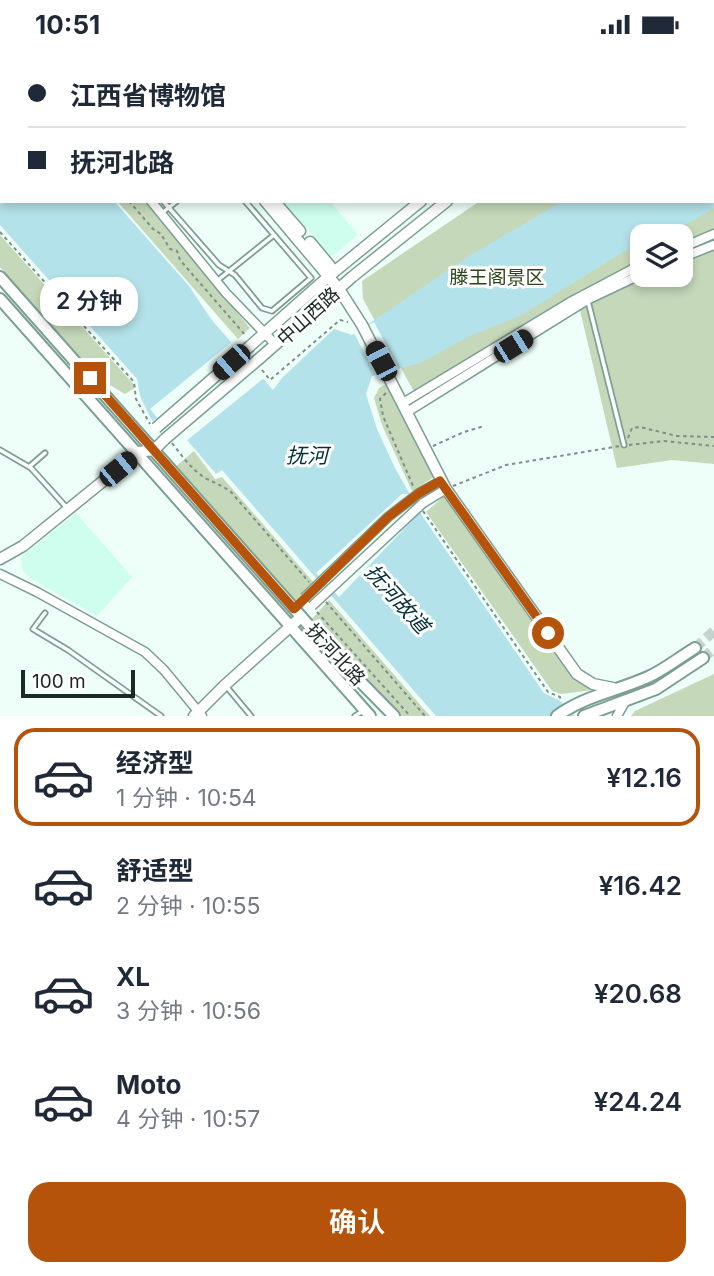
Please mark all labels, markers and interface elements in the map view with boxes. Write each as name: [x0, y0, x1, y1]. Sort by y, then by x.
text: 10:51: [35, 9, 100, 40]
text: 江西省博物馆: [70, 80, 226, 111]
text: 抚河北路: [70, 147, 174, 178]
map controls: [630, 224, 693, 287]
button: layers: [630, 224, 693, 287]
park label: 滕王阁景区: [449, 266, 545, 289]
callout: 2 分钟: [41, 277, 139, 325]
street label: 中山西路: [272, 282, 344, 350]
text: 2 分钟: [56, 287, 122, 315]
car: [490, 326, 537, 366]
car: [362, 338, 401, 384]
car: [209, 340, 254, 384]
route end: [74, 362, 106, 394]
water label: 抚河: [286, 443, 332, 468]
car: [96, 448, 141, 490]
water label: 抚河故道: [360, 559, 437, 640]
route start: [532, 617, 564, 649]
street label: 抚河北路: [301, 619, 370, 690]
scale bar: [21, 667, 135, 699]
text: 100 m: [32, 670, 86, 693]
icon: car: [32, 746, 95, 809]
text: 经济型: [116, 747, 194, 778]
text: ¥12.16: [607, 762, 682, 793]
text: 1 分钟 · 10:54: [116, 784, 257, 812]
icon: car: [32, 854, 95, 917]
text: 舒适型: [116, 855, 194, 886]
text: ¥16.42: [599, 870, 682, 901]
text: 2 分钟 · 10:55: [116, 892, 261, 920]
text: XL: [116, 961, 150, 992]
icon: car: [32, 962, 95, 1025]
text: ¥20.68: [594, 978, 682, 1009]
text: 3 分钟 · 10:56: [116, 997, 261, 1025]
text: Moto: [116, 1069, 181, 1100]
icon: car: [32, 1070, 95, 1133]
text: ¥24.24: [594, 1086, 682, 1117]
text: 4 分钟 · 10:57: [116, 1105, 260, 1133]
button: 确认: [28, 1182, 686, 1262]

